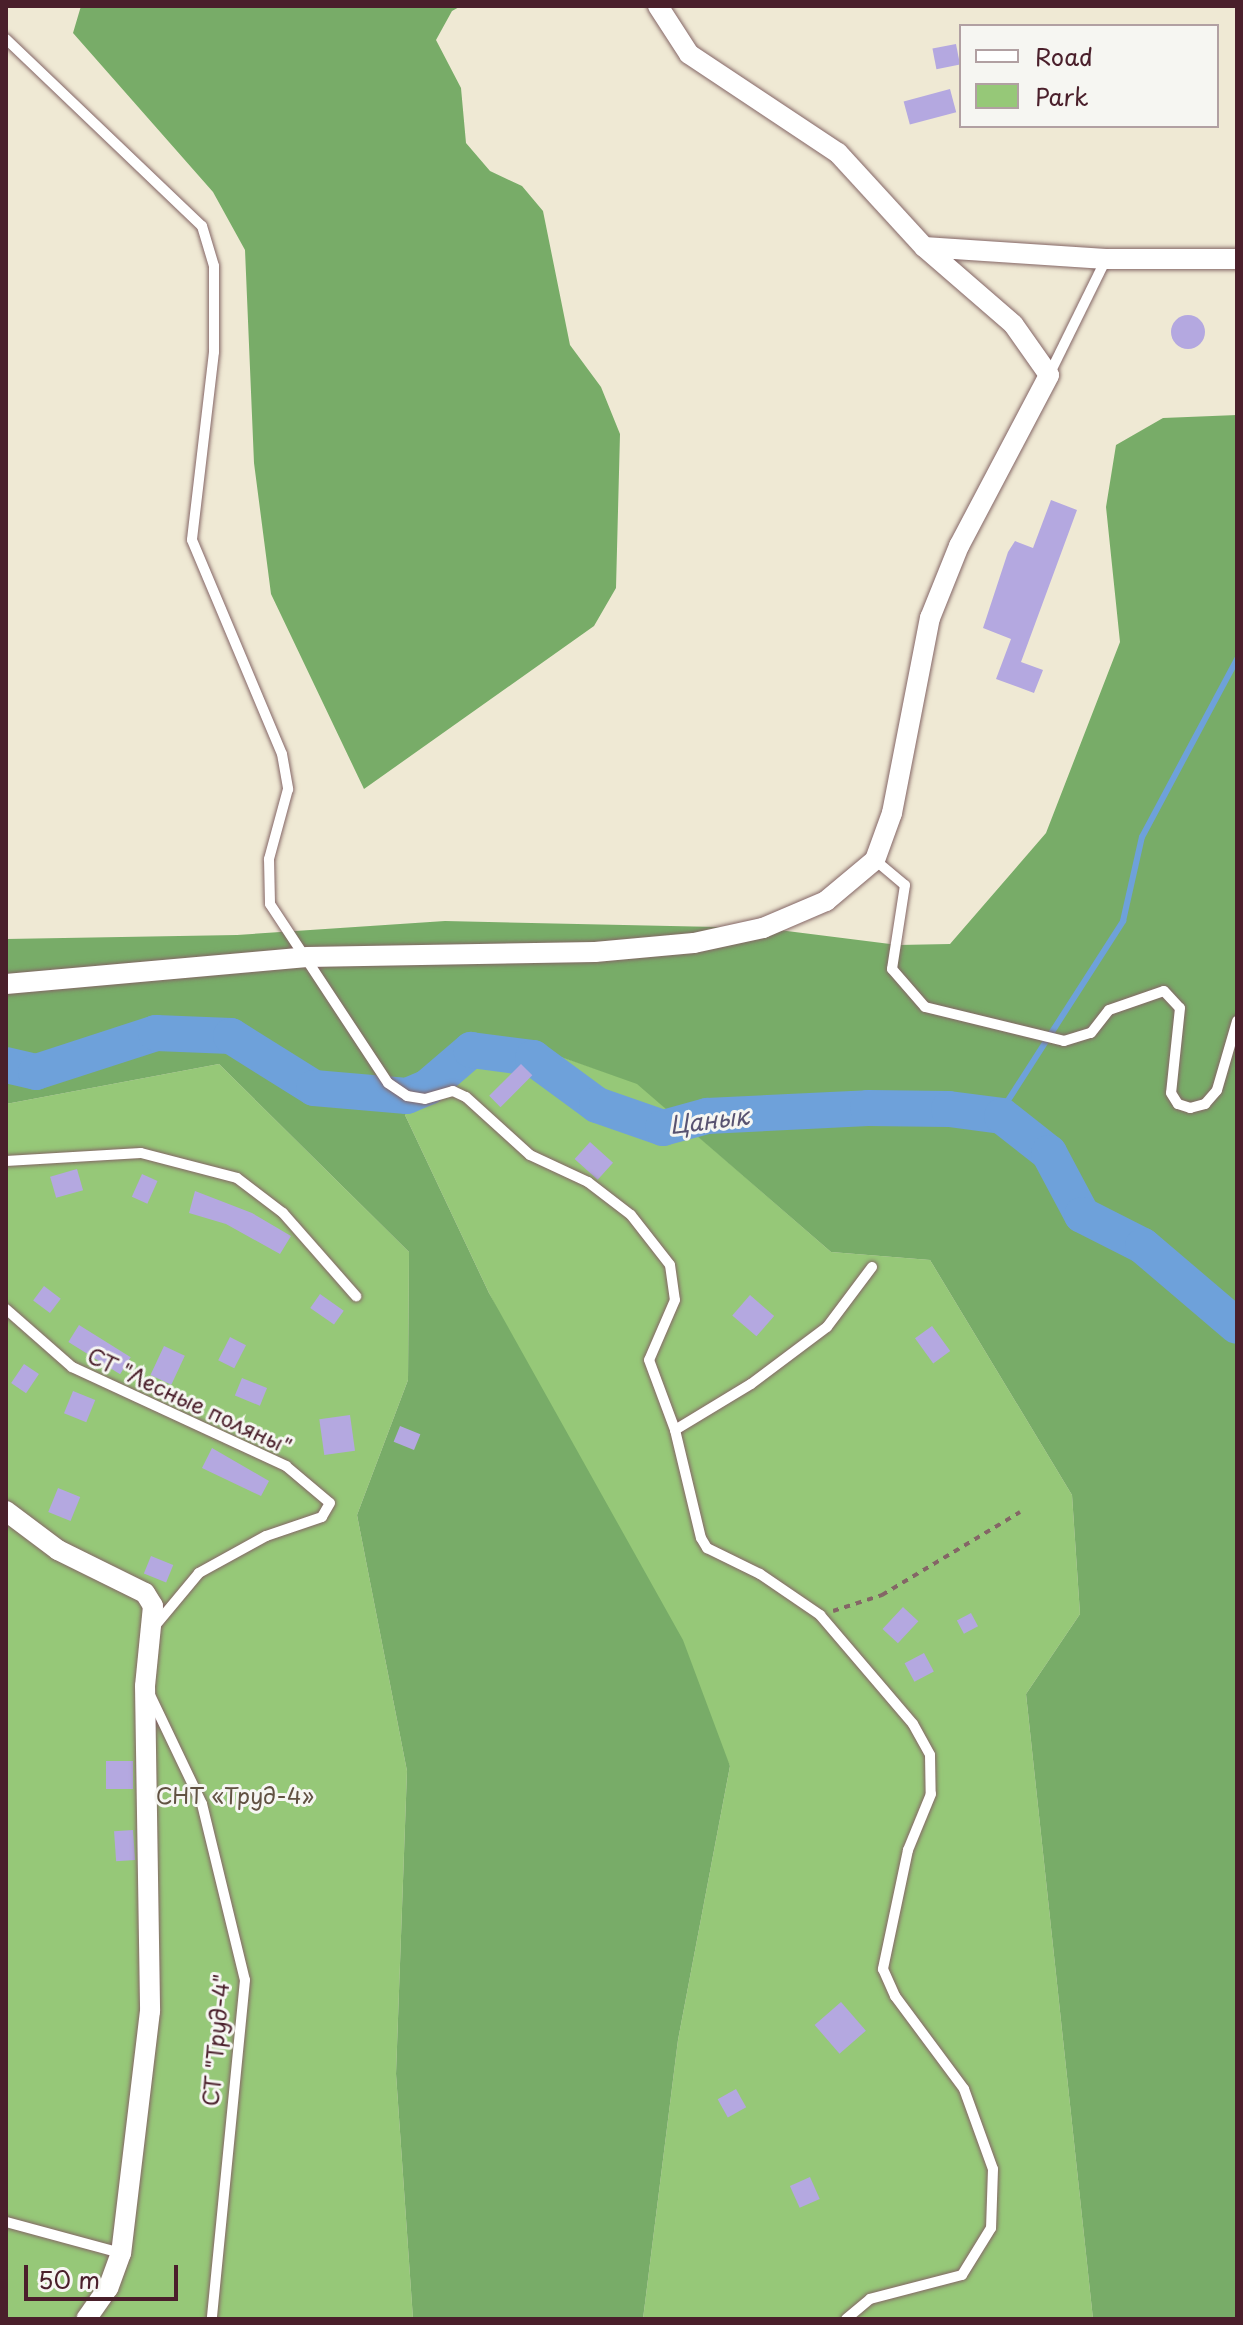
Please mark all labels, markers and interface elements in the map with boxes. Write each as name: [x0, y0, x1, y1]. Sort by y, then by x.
legend: [959, 24, 1219, 128]
text: Road: [1035, 38, 1093, 74]
text: Park: [1035, 78, 1089, 114]
water label: Цанык: [668, 1101, 750, 1139]
street label: СТ "Лесные поляны": [83, 1341, 297, 1459]
park label: СНТ «Труд-4»: [156, 1782, 314, 1808]
street label: СТ "Труд-4": [196, 1973, 234, 2107]
scale bar: [28, 2249, 182, 2299]
text: 50 m: [38, 2261, 100, 2297]

